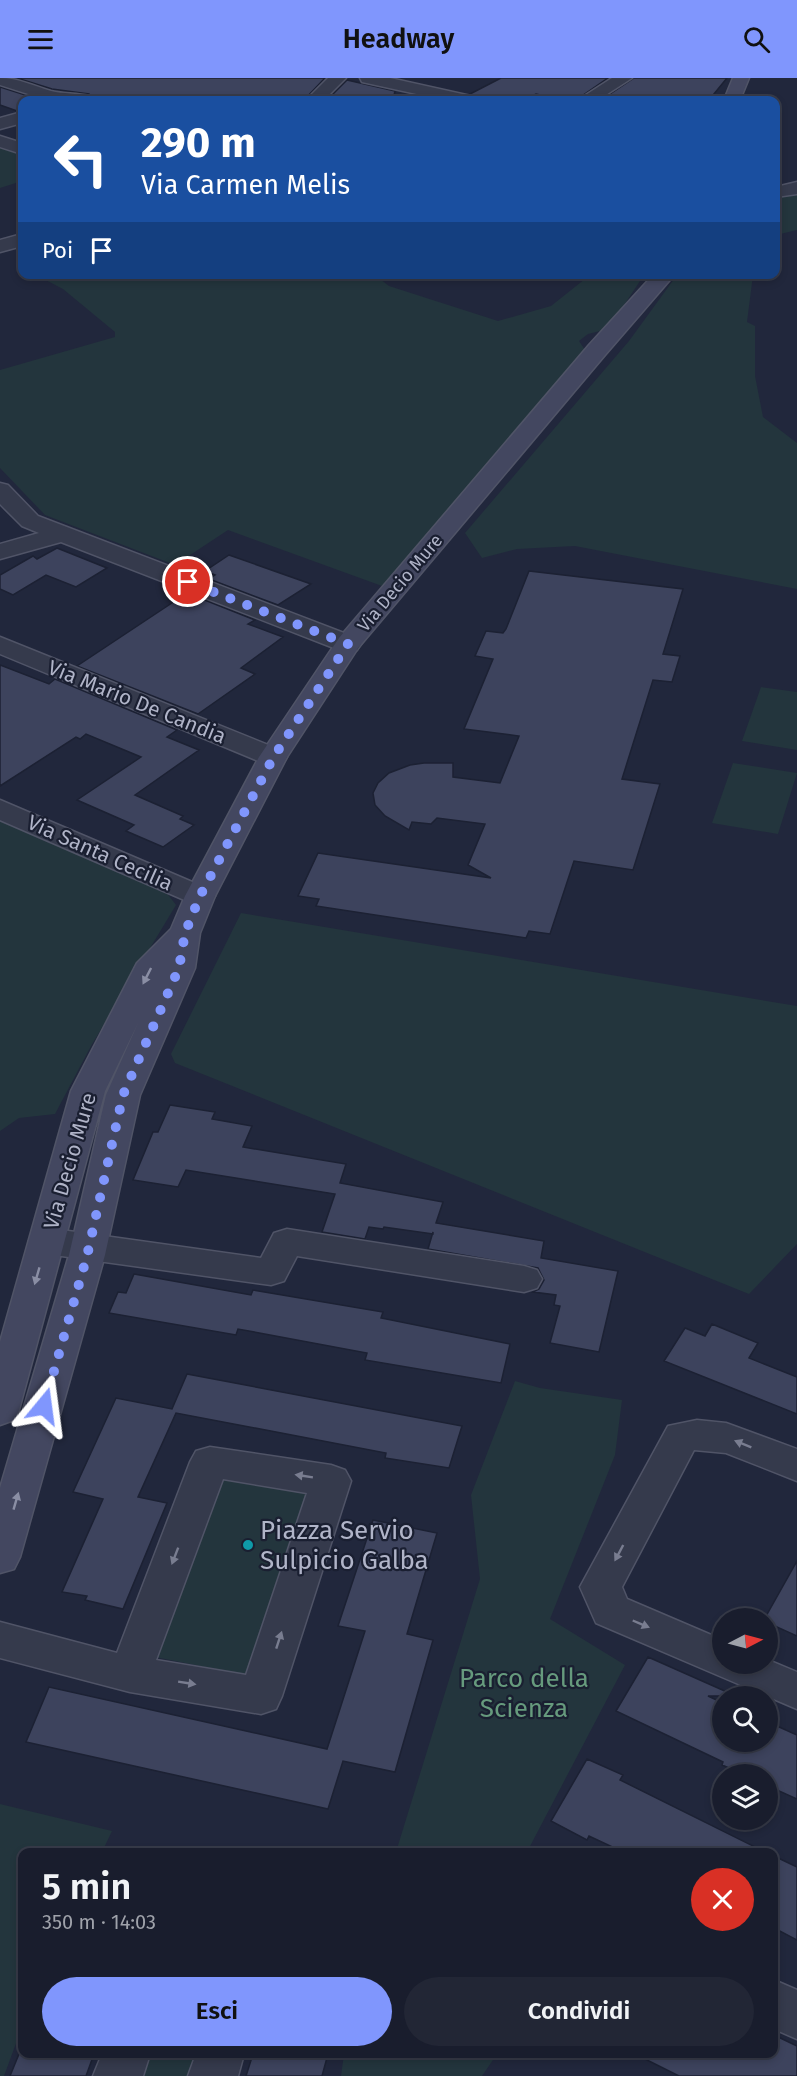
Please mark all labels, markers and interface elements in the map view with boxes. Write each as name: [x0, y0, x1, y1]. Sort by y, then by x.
icon: menu: [24, 23, 57, 56]
text: Headway: [343, 23, 454, 55]
icon: search: [740, 23, 773, 56]
text: 290 m: [141, 118, 256, 168]
icon: left: [42, 120, 120, 198]
text: Via Carmen Melis: [141, 169, 350, 201]
icon: arrive: [85, 234, 118, 267]
text: Poi: [42, 237, 73, 264]
street label: Via Decio Mure: [353, 530, 447, 636]
pin: [162, 556, 213, 607]
icon: arrive: [171, 565, 204, 598]
street label: Via Mario De Candia: [44, 654, 230, 750]
street label: Via Santa Cecilia: [23, 809, 177, 897]
one-way arrow: [142, 967, 152, 985]
street label: Via Decio Mure: [38, 1090, 102, 1232]
one-way arrow: [32, 1267, 41, 1285]
position arrow: [12, 1374, 76, 1438]
one-way arrow: [733, 1439, 751, 1449]
one-way arrow: [294, 1472, 313, 1481]
one-way arrow: [12, 1492, 21, 1510]
place label: Piazza Servio Sulpicio Galba: [260, 1515, 429, 1576]
marker: Piazza Servio Sulpicio Galba: [241, 1538, 255, 1552]
one-way arrow: [614, 1545, 624, 1562]
one-way arrow: [169, 1547, 179, 1565]
north arrow: [712, 1608, 778, 1674]
map controls: [712, 1608, 778, 1830]
one-way arrow: [632, 1619, 650, 1629]
one-way arrow: [275, 1631, 284, 1649]
park label: Parco della Scienza: [459, 1663, 589, 1724]
one-way arrow: [178, 1679, 197, 1688]
button: search: [712, 1686, 778, 1752]
button: layers: [712, 1764, 778, 1830]
text: 5 min: [42, 1865, 131, 1909]
button: close: [691, 1868, 754, 1931]
text: 350 m · 14:03: [42, 1910, 156, 1934]
button: Esci: [42, 1977, 392, 2046]
button: Condividi: [404, 1977, 754, 2046]

